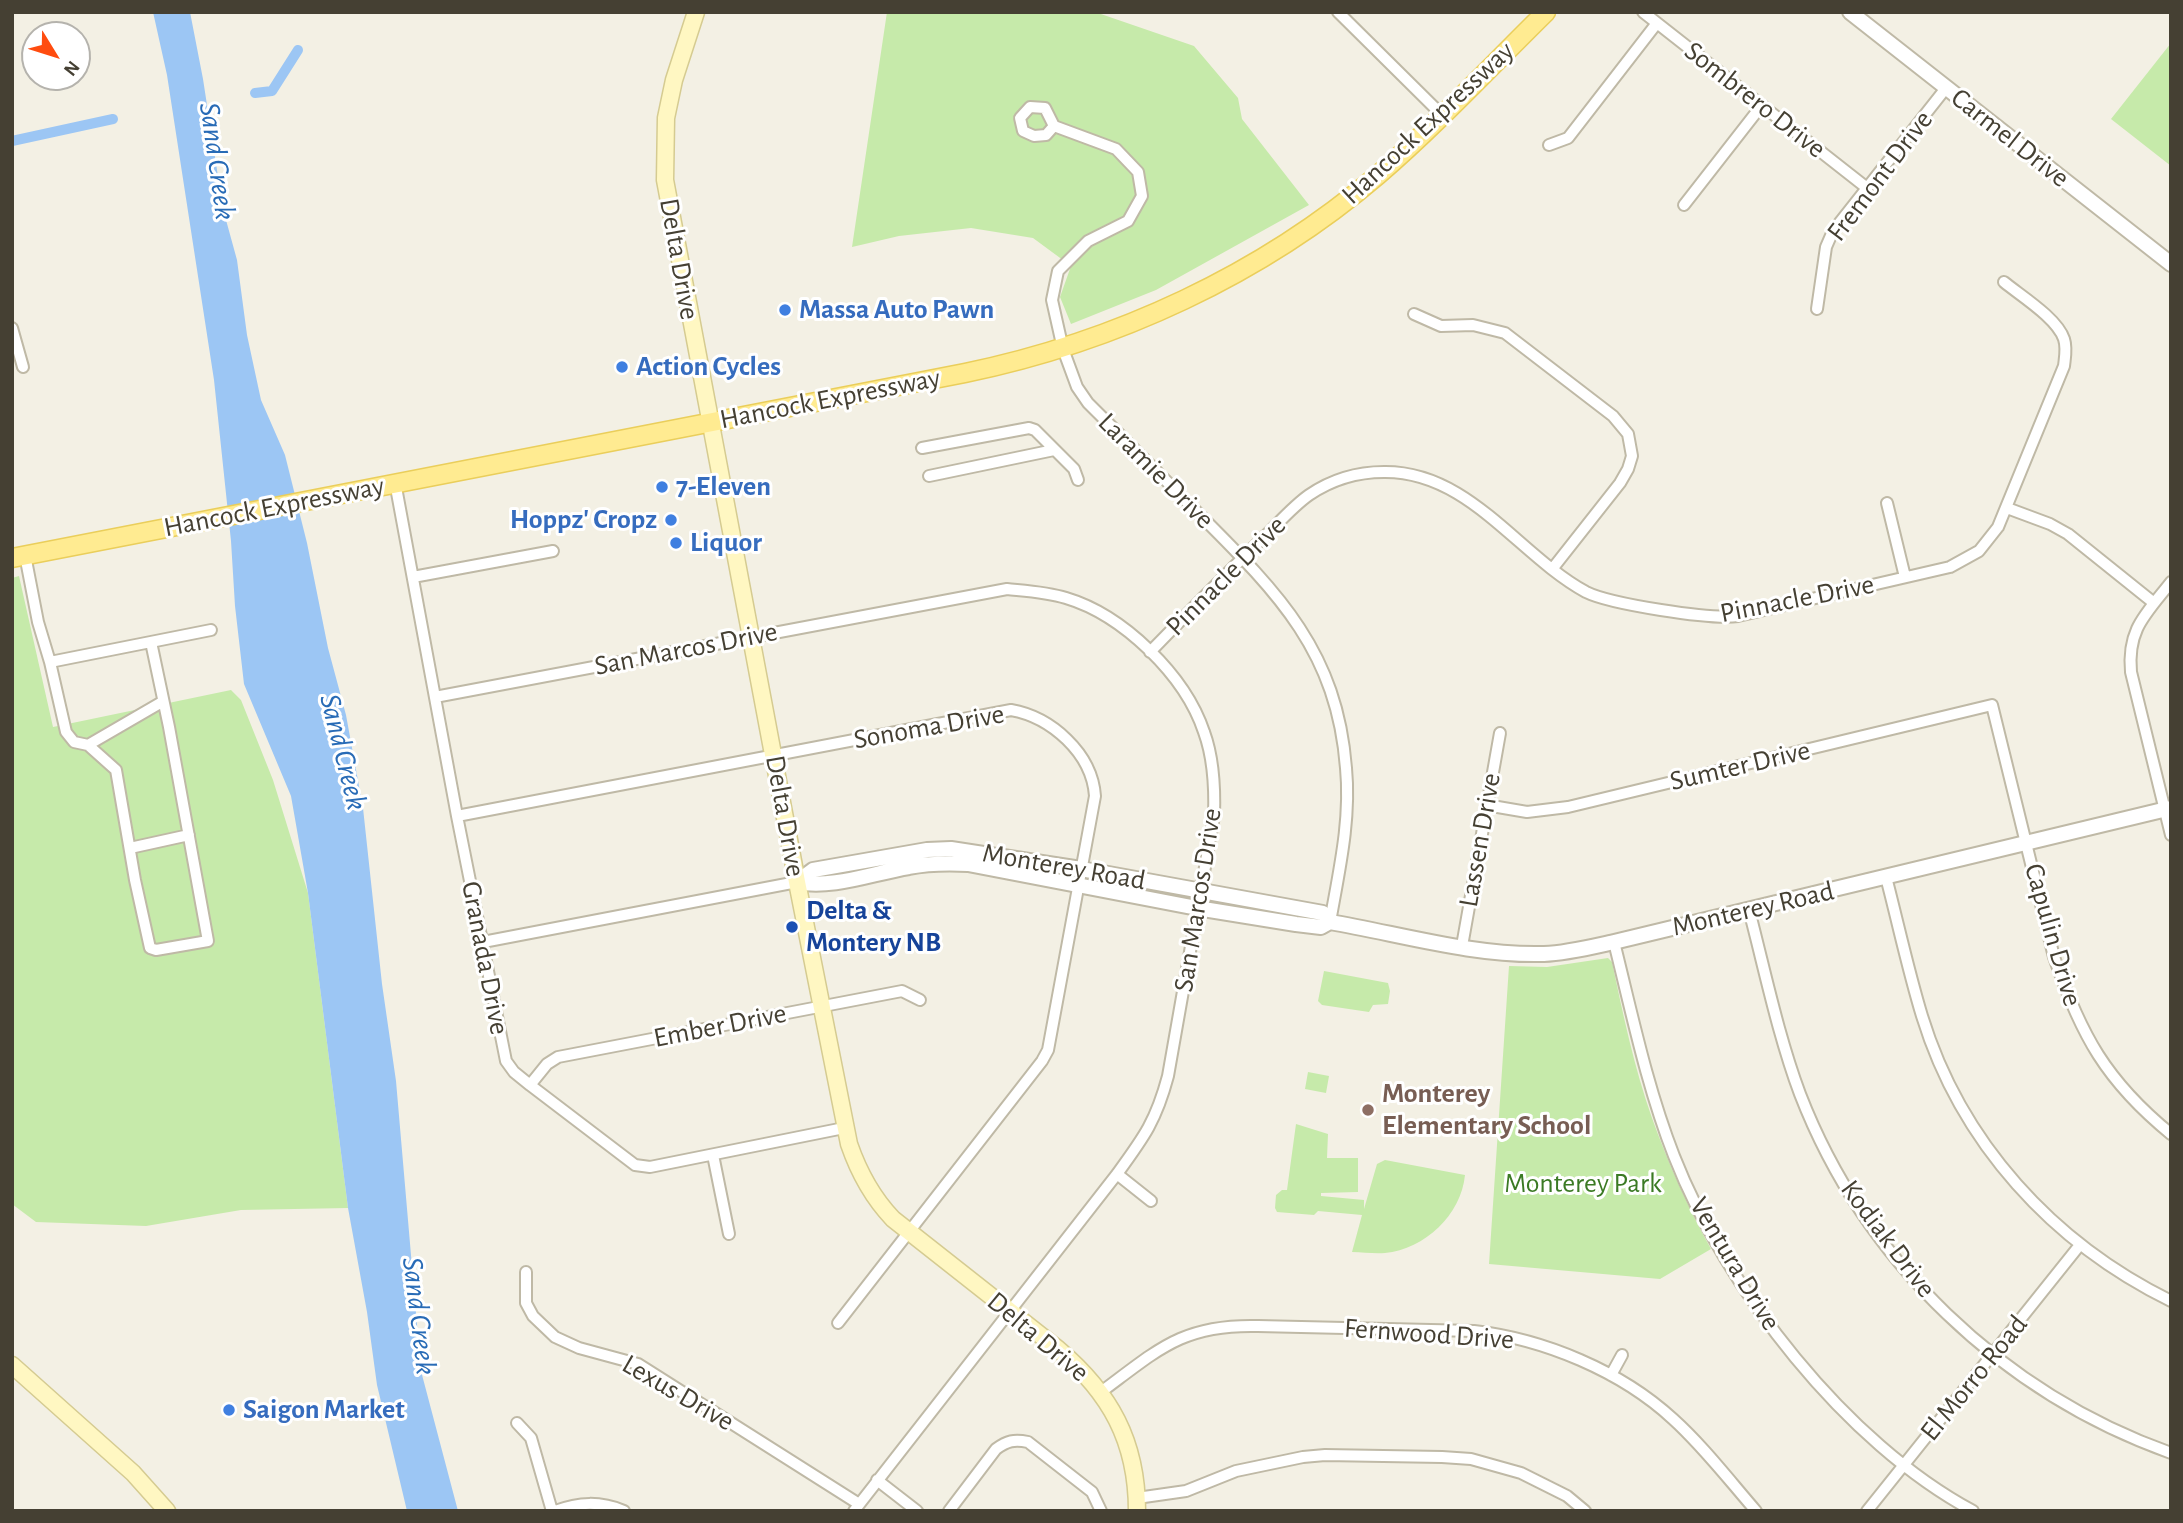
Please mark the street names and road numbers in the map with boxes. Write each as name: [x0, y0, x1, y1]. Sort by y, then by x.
street label: Hancock Expressway: [1335, 34, 1521, 212]
street label: Sombrero Drive: [1678, 34, 1832, 166]
street label: Carmel Drive: [1944, 81, 2076, 195]
street label: Fremont Drive: [1820, 104, 1940, 248]
street label: Delta Drive: [652, 196, 706, 322]
street label: Hancock Expressway: [717, 361, 943, 437]
street label: Laramie Drive: [1091, 406, 1221, 536]
street label: Hancock Expressway: [161, 469, 387, 545]
street label: Pinnacle Drive: [1159, 509, 1293, 643]
street label: Pinnacle Drive: [1717, 568, 1877, 630]
street label: San Marcos Drive: [592, 615, 780, 683]
street label: Sonoma Drive: [851, 697, 1007, 757]
street label: Sumter Drive: [1667, 734, 1813, 798]
street label: Delta Drive: [758, 753, 812, 879]
street label: Lassen Drive: [1452, 770, 1508, 910]
street label: San Marcos Drive: [1167, 806, 1229, 994]
street label: Monterey Road: [980, 836, 1148, 898]
street label: Capulin Drive: [2017, 860, 2089, 1010]
street label: Monterey Road: [1669, 874, 1837, 944]
street label: Granada Drive: [454, 879, 516, 1037]
street label: Ember Drive: [651, 997, 789, 1055]
street label: Kodiak Drive: [1833, 1174, 1943, 1304]
street label: Ventura Drive: [1682, 1191, 1788, 1337]
street label: Delta Drive: [980, 1285, 1096, 1389]
street label: El Morro Road: [1913, 1308, 2035, 1448]
street label: Fernwood Drive: [1343, 1311, 1515, 1357]
street label: Lexus Drive: [616, 1347, 740, 1439]

